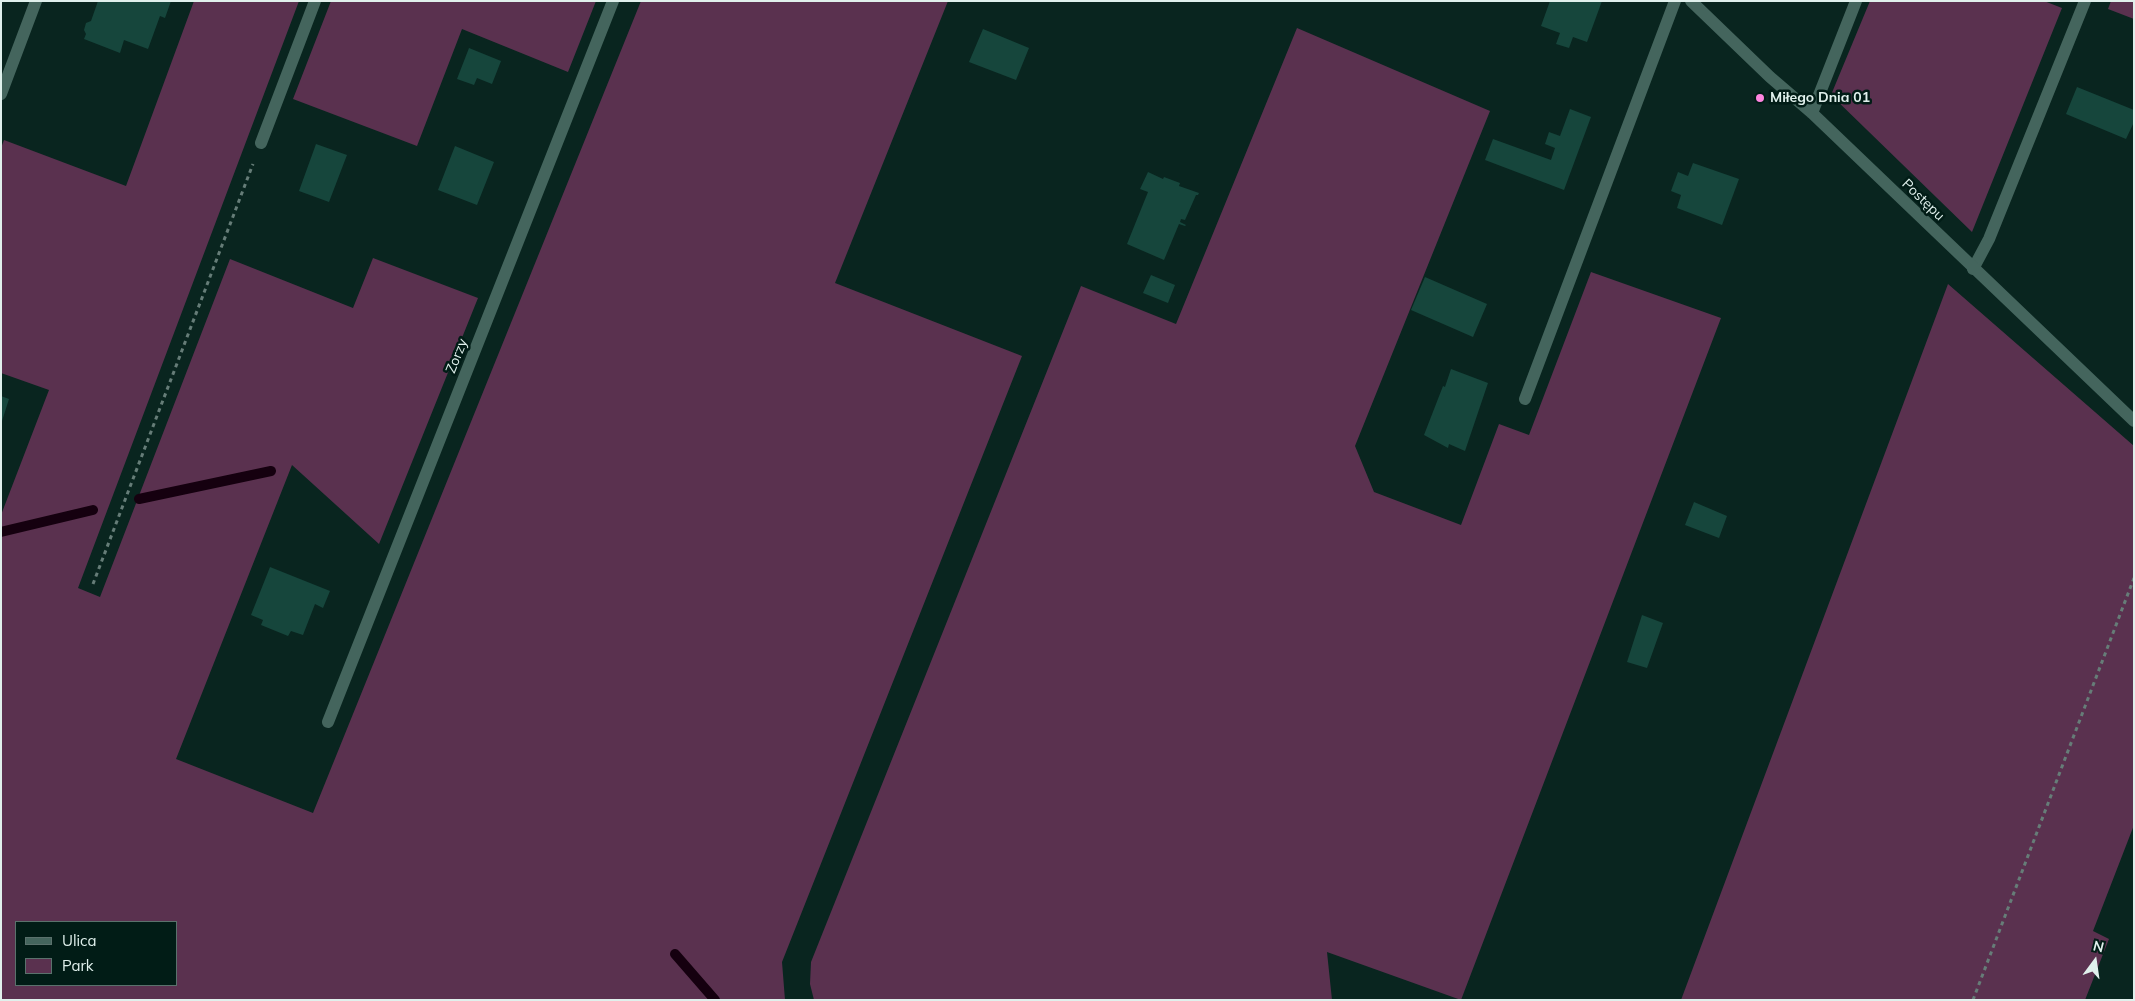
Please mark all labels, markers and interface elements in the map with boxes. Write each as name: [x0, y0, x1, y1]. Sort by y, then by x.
place label: Miłego Dnia 01: [1770, 90, 1870, 106]
marker: Miłego Dnia 01: [1754, 92, 1766, 104]
street label: Postępu: [1898, 176, 1948, 224]
street label: Zorzy: [442, 336, 472, 376]
legend: [15, 921, 178, 986]
text: Ulica: [62, 931, 96, 950]
north arrow: [2070, 936, 2120, 986]
text: N: [2091, 936, 2106, 956]
text: Park: [62, 956, 94, 975]

